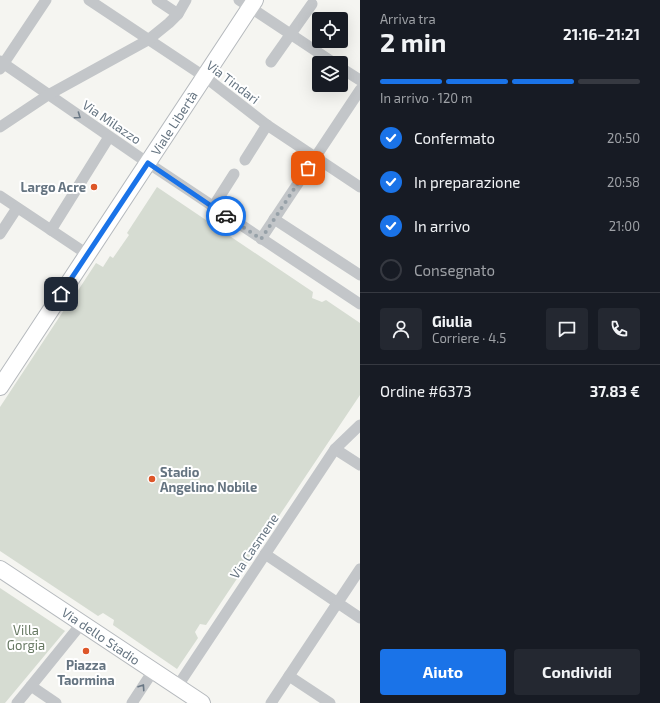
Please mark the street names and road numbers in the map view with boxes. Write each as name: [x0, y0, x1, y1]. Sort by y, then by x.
street label: Via Tindari: [203, 57, 263, 107]
street label: Viale Libertà: [147, 88, 201, 158]
street label: Via Milazzo: [80, 97, 144, 147]
street label: Via Casmene: [226, 510, 282, 582]
street label: Via dello Stadio: [59, 604, 143, 668]

